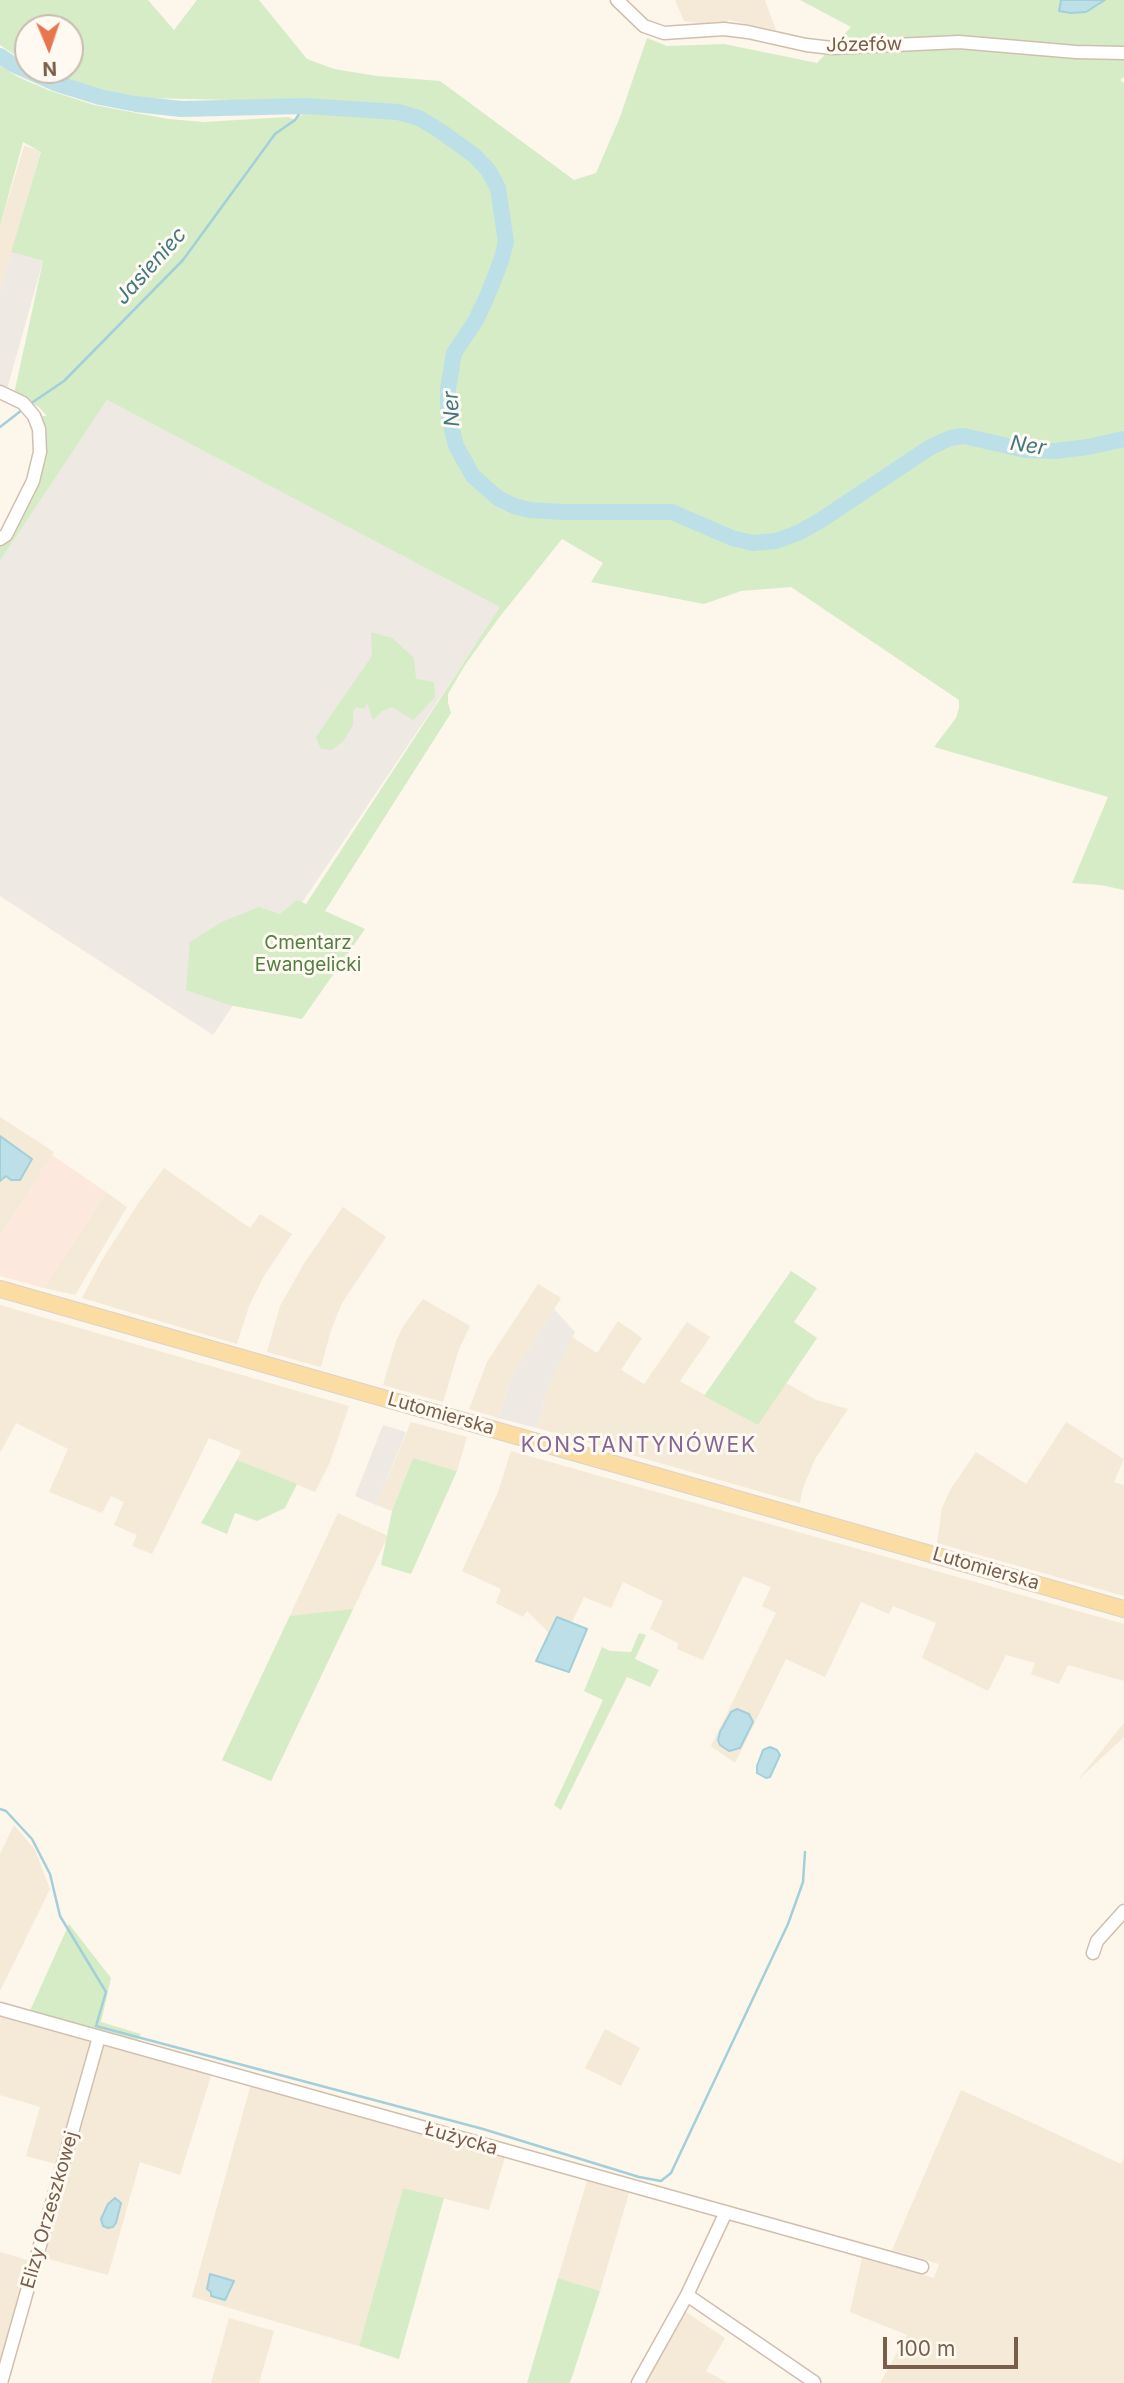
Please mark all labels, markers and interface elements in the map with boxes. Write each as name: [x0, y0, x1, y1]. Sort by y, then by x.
north arrow: [14, 14, 84, 84]
street label: Józefów: [826, 33, 902, 57]
text: N: [42, 57, 57, 80]
water label: Jasieniec: [110, 222, 192, 310]
water label: Ner: [438, 390, 466, 428]
water label: Ner: [1008, 431, 1048, 461]
park label: Cmentarz Ewangelicki: [255, 932, 361, 976]
street label: Lutomierska: [385, 1388, 497, 1440]
district label: KONSTANTYNÓWEK: [523, 1433, 755, 1459]
street label: Lutomierska: [930, 1543, 1042, 1595]
street label: Łużycka: [422, 2118, 500, 2160]
street label: Elizy Orzeszkowej: [17, 2129, 83, 2291]
scale bar: [886, 2324, 1021, 2368]
text: 100 m: [896, 2336, 955, 2361]

